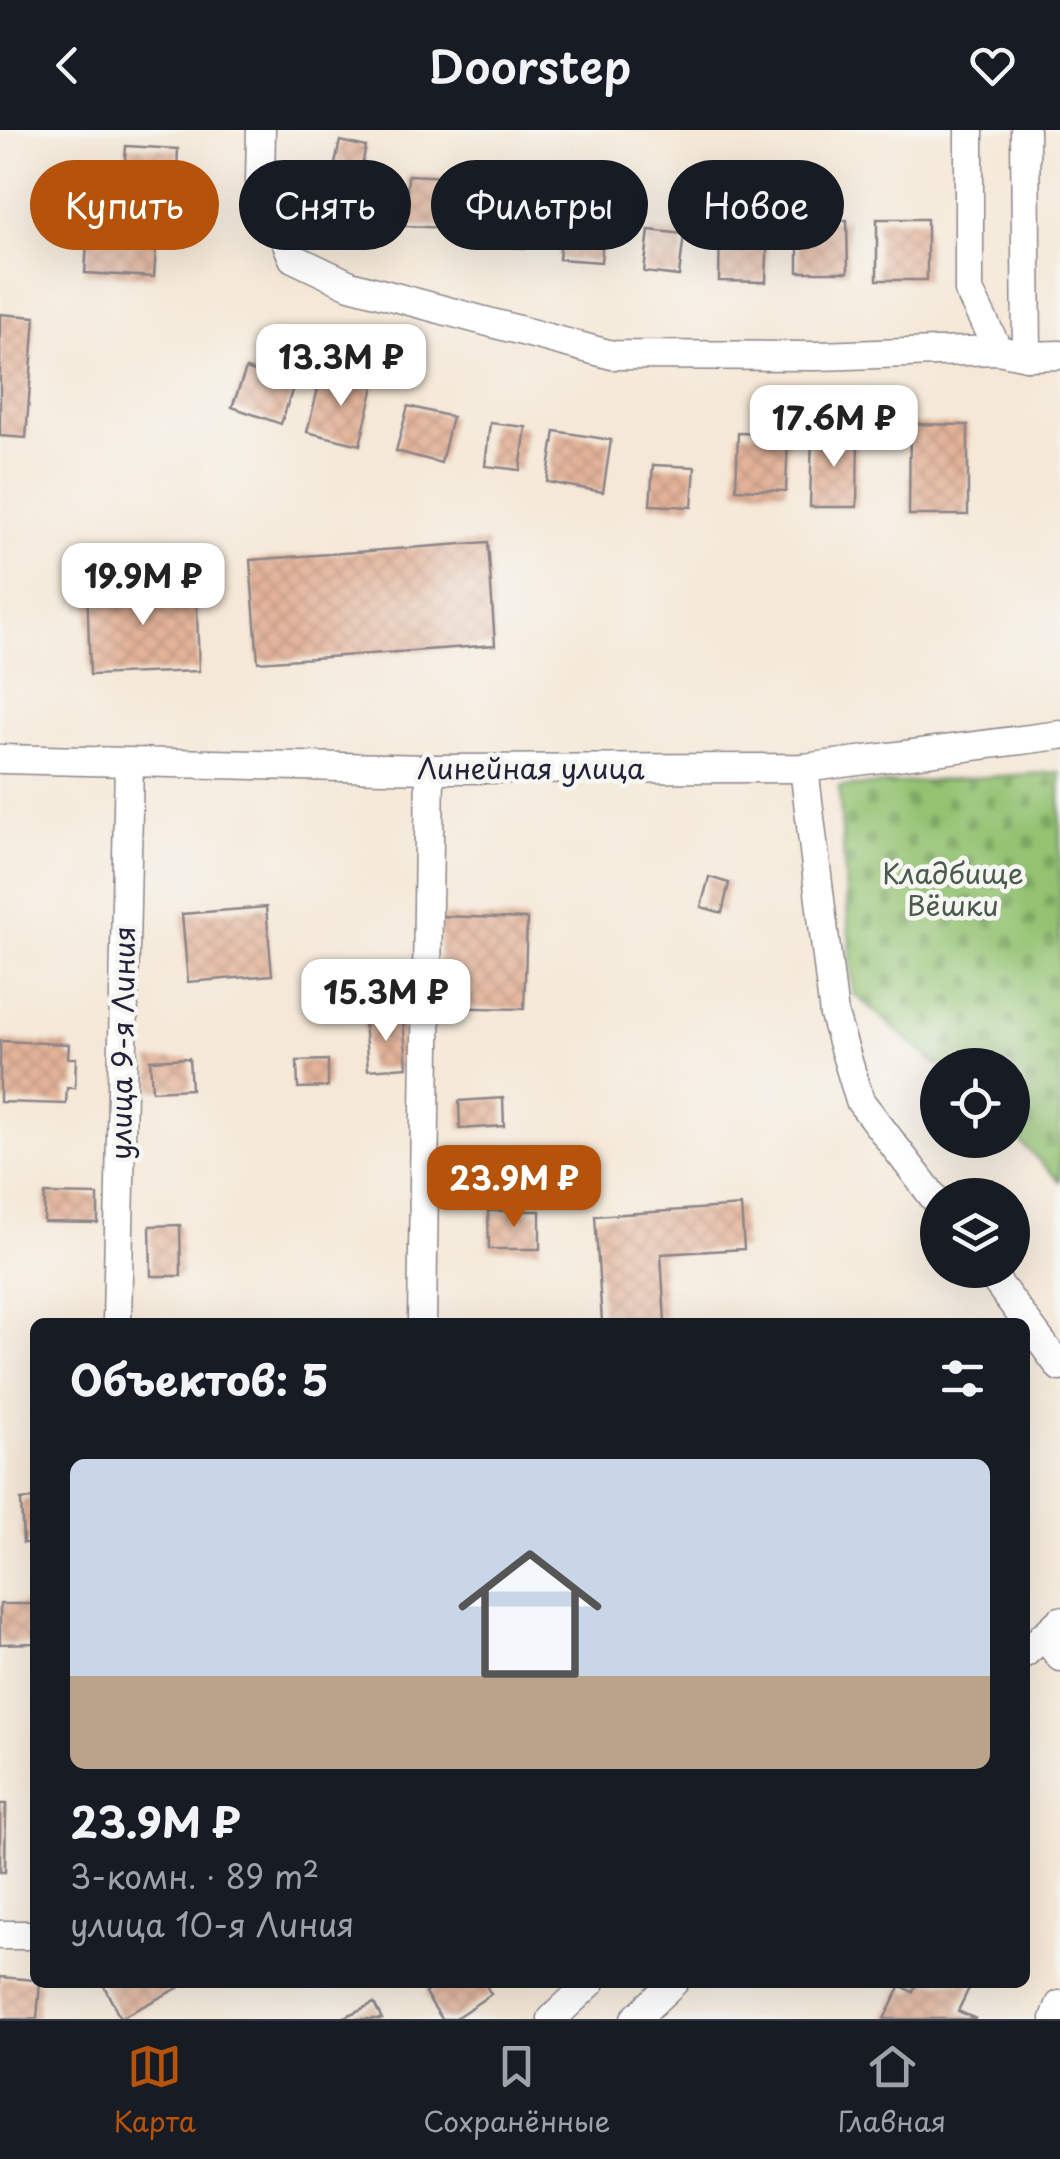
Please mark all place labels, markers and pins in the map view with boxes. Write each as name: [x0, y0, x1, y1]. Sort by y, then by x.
pin: 13.3M ₽: [249, 324, 433, 409]
pin: 17.6M ₽: [742, 385, 926, 470]
pin: 19.9M ₽: [51, 543, 235, 628]
pin: 15.3M ₽: [294, 959, 478, 1044]
pin: 23.9M ₽: [422, 1145, 606, 1230]

